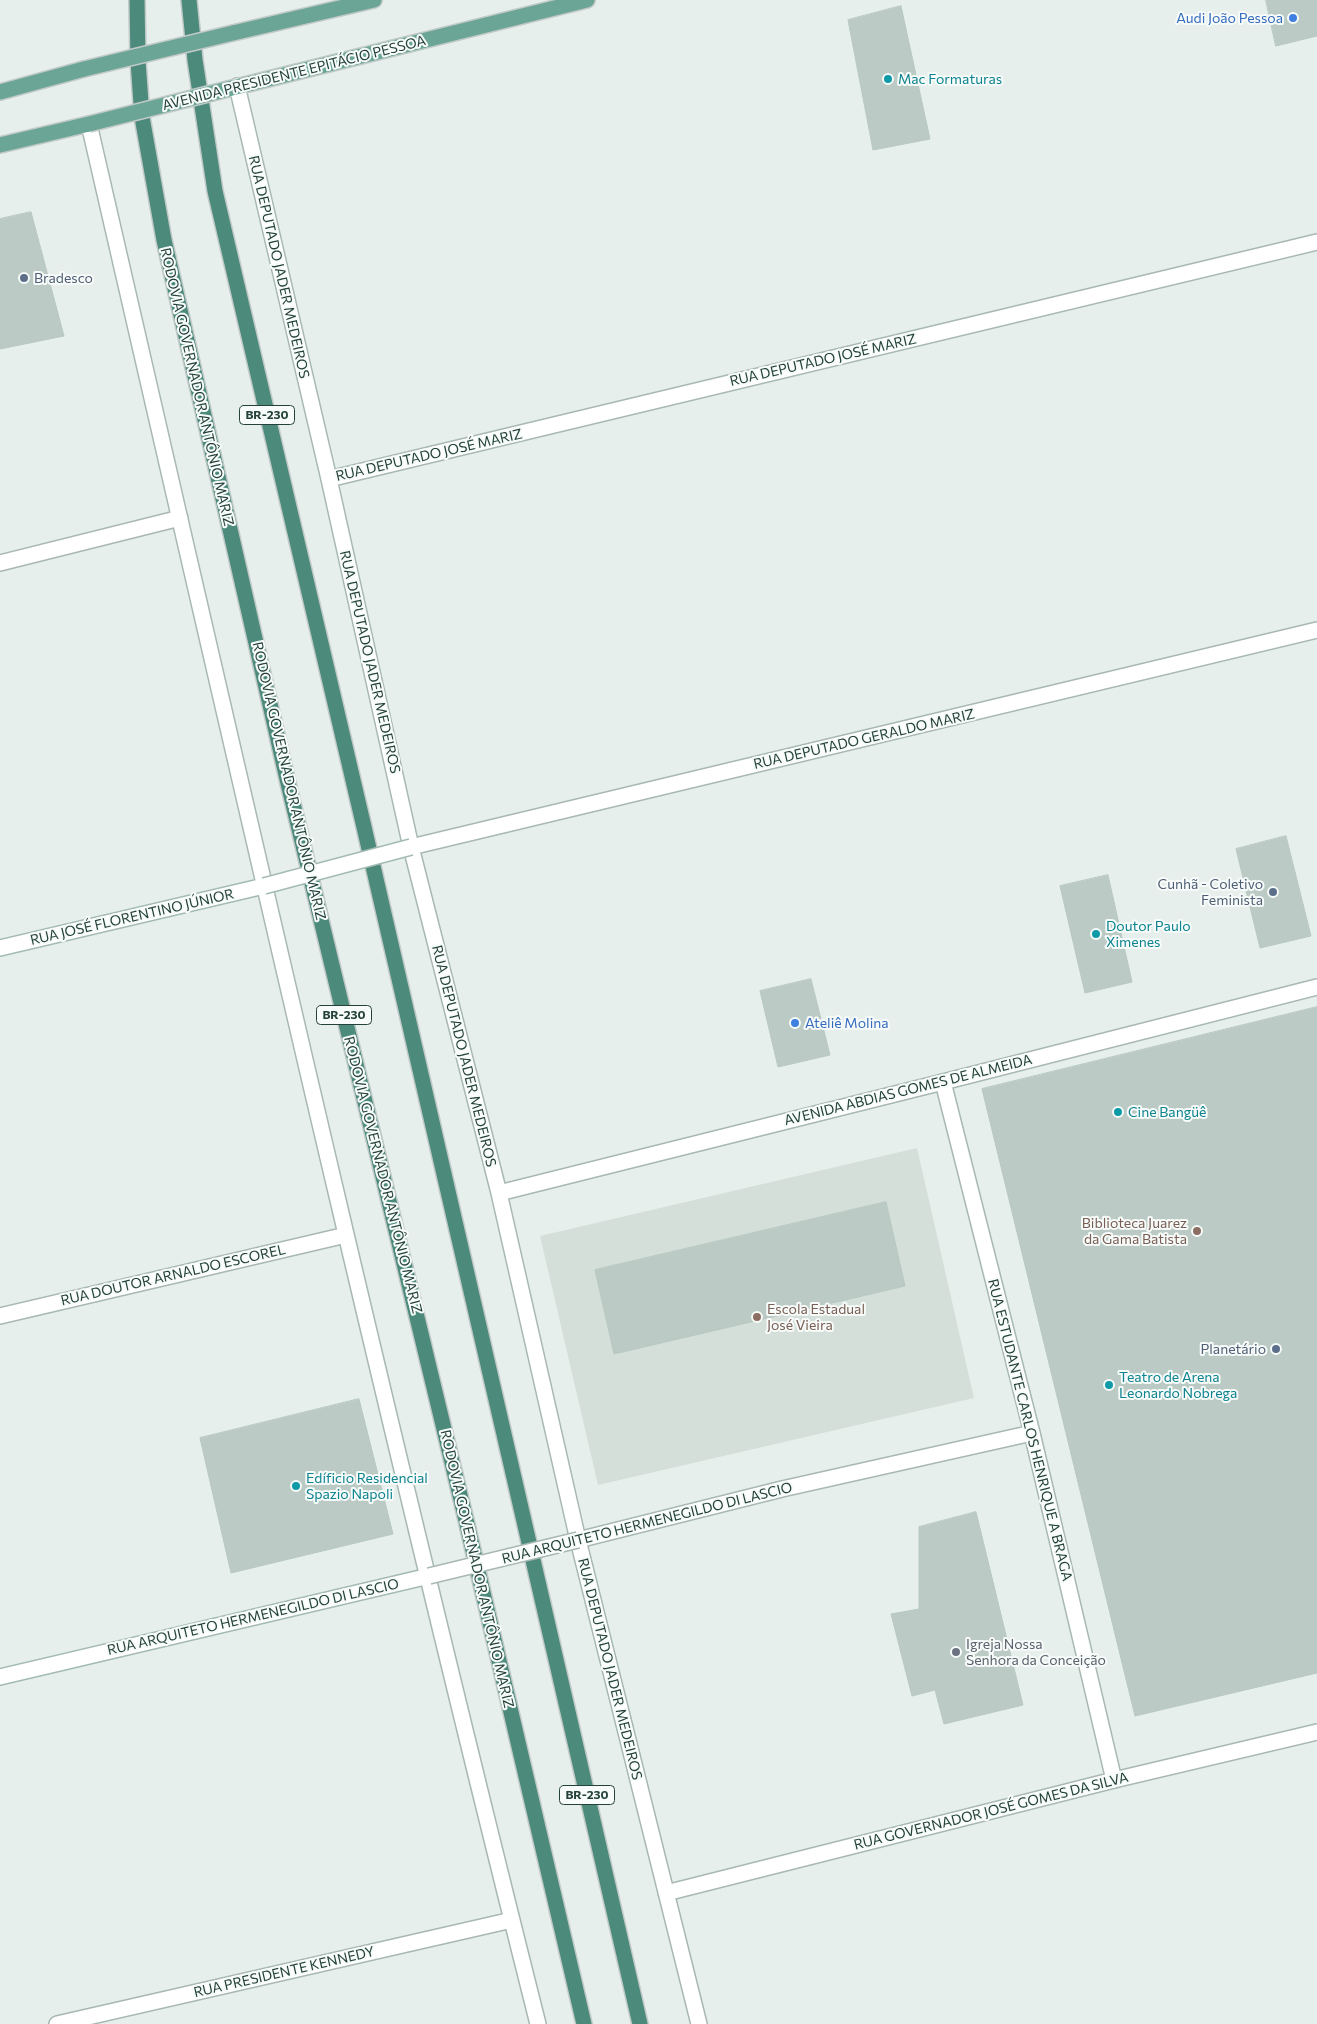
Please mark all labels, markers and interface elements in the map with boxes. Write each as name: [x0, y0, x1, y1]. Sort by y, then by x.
place label: Audi João Pessoa: [1176, 10, 1283, 26]
marker: Audi João Pessoa: [1287, 12, 1299, 24]
street label: AVENIDA PRESIDENTE EPITÁCIO PESSOA: [161, 32, 427, 114]
place label: Mac Formaturas: [898, 71, 1002, 87]
marker: Mac Formaturas: [882, 73, 894, 85]
street label: RUA DEPUTADO JADER MEDEIROS: [245, 154, 313, 380]
street label: RODOVIA GOVERNADOR ANTÔNIO MARIZ: [157, 246, 237, 528]
place label: Bradesco: [34, 270, 93, 286]
marker: Bradesco: [18, 272, 30, 284]
street label: RUA DEPUTADO JOSÉ MARIZ: [728, 330, 918, 390]
road number: BR-230: [240, 406, 294, 424]
street label: RUA DEPUTADO JOSÉ MARIZ: [334, 425, 524, 485]
street label: RUA DEPUTADO JADER MEDEIROS: [336, 549, 404, 775]
street label: RODOVIA GOVERNADOR ANTÔNIO MARIZ: [249, 640, 329, 922]
street label: RUA DEPUTADO GERALDO MARIZ: [752, 705, 976, 773]
place label: Cunhã - Coletivo Feminista: [1158, 876, 1263, 909]
street label: RUA JOSÉ FLORENTINO JÚNIOR: [28, 885, 236, 949]
marker: Cunhã - Coletivo Feminista: [1267, 886, 1279, 898]
place label: Doutor Paulo Ximenes: [1106, 918, 1191, 950]
marker: Doutor Paulo Ximenes: [1090, 928, 1102, 940]
street label: RUA DEPUTADO JADER MEDEIROS: [428, 943, 500, 1169]
road number: BR-230: [316, 1006, 372, 1024]
place label: Ateliê Molina: [805, 1015, 889, 1031]
marker: Ateliê Molina: [789, 1017, 801, 1029]
street label: RODOVIA GOVERNADOR ANTÔNIO MARIZ: [340, 1035, 426, 1315]
street label: AVENIDA ABDIAS GOMES DE ALMEIDA: [782, 1051, 1034, 1129]
place label: Cine Bangüê: [1128, 1104, 1206, 1120]
marker: Cine Bangüê: [1112, 1106, 1124, 1118]
place label: Biblioteca Juarez da Gama Batista: [1082, 1215, 1187, 1248]
marker: Biblioteca Juarez da Gama Batista: [1191, 1225, 1203, 1237]
street label: RUA DOUTOR ARNALDO ESCOREL: [59, 1241, 287, 1309]
street label: RUA ESTUDANTE CARLOS HENRIQUE A BRAGA: [984, 1277, 1076, 1583]
place label: Escola Estadual José Vieira: [767, 1301, 865, 1334]
marker: Escola Estadual José Vieira: [751, 1311, 763, 1323]
place label: Planetário: [1200, 1341, 1266, 1357]
marker: Planetário: [1270, 1343, 1282, 1355]
place label: Teatro de Arena Leonardo Nobrega: [1119, 1369, 1237, 1401]
marker: Teatro de Arena Leonardo Nobrega: [1103, 1379, 1115, 1391]
street label: RODOVIA GOVERNADOR ANTÔNIO MARIZ: [437, 1428, 517, 1710]
place label: Edíficio Residencial Spazio Napoli: [306, 1470, 428, 1502]
street label: RUA ARQUITETO HERMENEGILDO DI LASCIO: [500, 1479, 794, 1567]
marker: Edíficio Residencial Spazio Napoli: [290, 1480, 302, 1492]
street label: RUA DEPUTADO JADER MEDEIROS: [574, 1556, 646, 1782]
street label: RUA ARQUITETO HERMENEGILDO DI LASCIO: [106, 1575, 400, 1659]
place label: Igreja Nossa Senhora da Conceição: [966, 1636, 1106, 1668]
marker: Igreja Nossa Senhora da Conceição: [950, 1646, 962, 1658]
street label: RUA GOVERNADOR JOSÉ GOMES DA SILVA: [852, 1769, 1130, 1853]
road number: BR-230: [560, 1786, 614, 1804]
street label: RUA PRESIDENTE KENNEDY: [192, 1943, 376, 2001]

